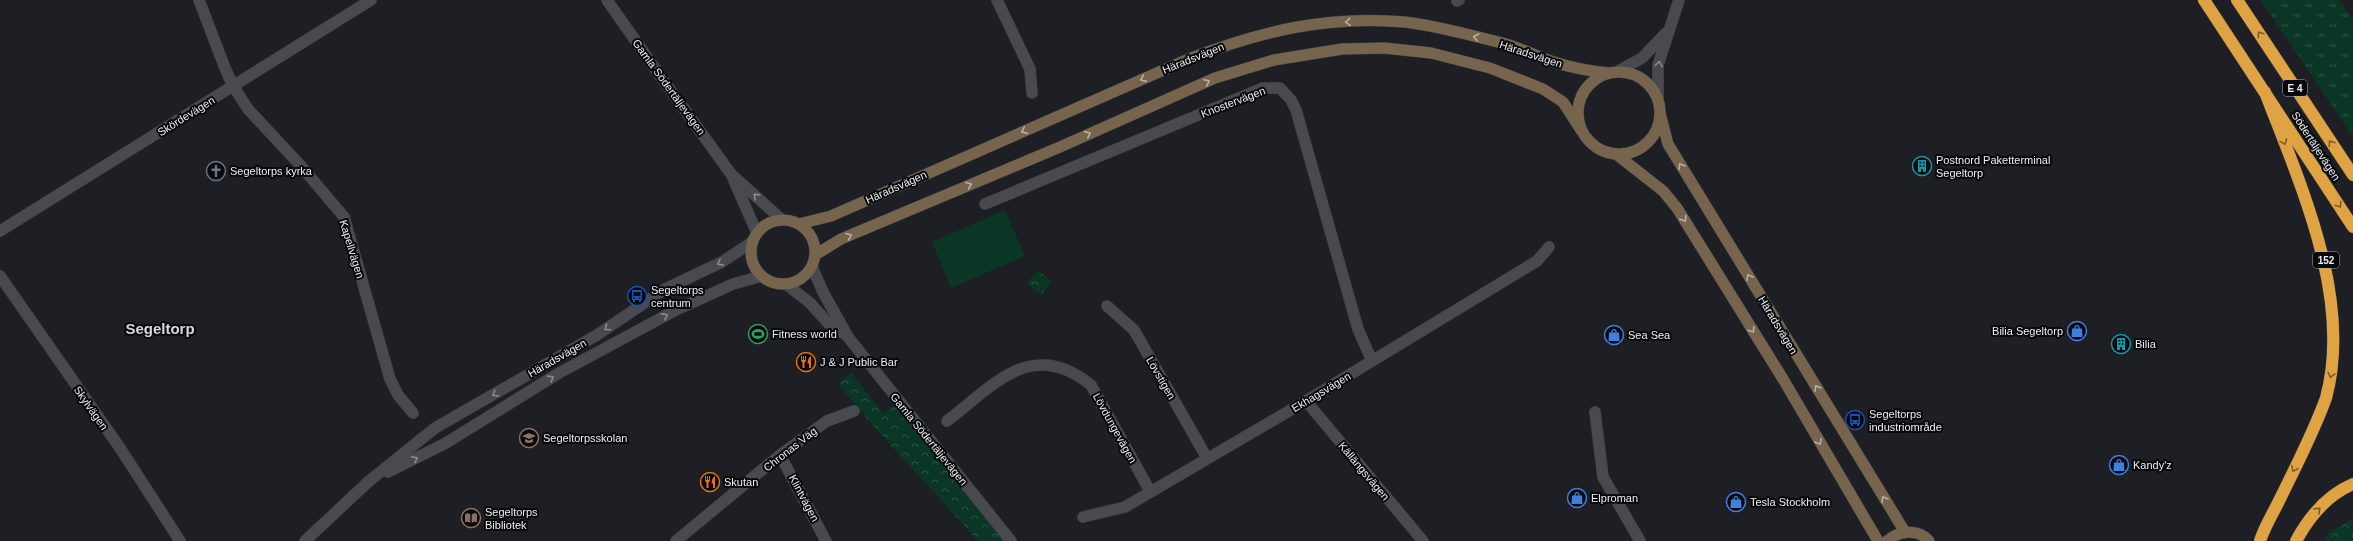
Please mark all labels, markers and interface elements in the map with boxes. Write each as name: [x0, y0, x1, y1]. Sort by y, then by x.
one-way arrow: [1345, 17, 1351, 26]
one-way arrow: [2257, 32, 2264, 39]
one-way arrow: [1473, 33, 1480, 42]
street label: Gamla Södertäljevägen: [630, 37, 708, 137]
street label: Häradsvägen: [1498, 38, 1564, 70]
street label: Häradsvägen: [1160, 40, 1226, 76]
one-way arrow: [1654, 61, 1663, 67]
one-way arrow: [1140, 74, 1148, 82]
one-way arrow: [1203, 78, 1210, 86]
road number: E 4: [2283, 80, 2307, 96]
street label: Knostervägen: [1199, 84, 1267, 120]
street label: Skördevägen: [155, 94, 217, 138]
street label: Södertäljevägen: [2289, 109, 2343, 183]
one-way arrow: [1021, 126, 1029, 134]
one-way arrow: [1085, 131, 1092, 139]
one-way arrow: [2279, 138, 2287, 145]
one-way arrow: [2329, 140, 2336, 147]
place label: Postnord Paketterminal Segeltorp: [1936, 154, 2050, 179]
building icon: Postnord Paketterminal Segeltorp: [1911, 155, 1933, 177]
church icon: Segeltorps kyrka: [205, 160, 227, 182]
one-way arrow: [1679, 163, 1686, 170]
place label: Segeltorps kyrka: [230, 165, 313, 177]
street label: Häradsvägen: [864, 168, 928, 206]
one-way arrow: [965, 182, 972, 190]
one-way arrow: [754, 194, 761, 201]
one-way arrow: [2334, 201, 2342, 208]
one-way arrow: [1679, 215, 1686, 222]
street label: Kapellvägen: [337, 218, 367, 280]
one-way arrow: [845, 232, 852, 240]
road number: 152: [2313, 252, 2339, 268]
one-way arrow: [716, 258, 724, 266]
one-way arrow: [1746, 274, 1754, 281]
place label: Segeltorps centrum: [651, 284, 704, 309]
bus stop icon: Segeltorps centrum: [626, 285, 648, 307]
street label: Häradsvägen: [1756, 294, 1800, 356]
one-way arrow: [661, 314, 668, 321]
district label: Segeltorp: [125, 320, 195, 337]
shop icon: Bilia Segeltorp: [2066, 320, 2088, 342]
one-way arrow: [604, 323, 611, 331]
sports icon: Fitness world: [747, 323, 769, 345]
shop icon: Sea Sea: [1603, 324, 1625, 346]
place label: Bilia Segeltorp: [1992, 325, 2063, 337]
one-way arrow: [1748, 326, 1755, 333]
place label: Fitness world: [772, 328, 837, 340]
place label: Sea Sea: [1628, 329, 1671, 341]
building icon: Bilia: [2110, 333, 2132, 355]
street label: Häradsvägen: [526, 336, 588, 380]
place label: Bilia: [2135, 338, 2157, 350]
restaurant icon: J & J Public Bar: [795, 351, 817, 373]
street label: Lövstigen: [1144, 355, 1178, 401]
place label: J & J Public Bar: [820, 356, 898, 368]
street label: Ekhagsvägen: [1289, 370, 1353, 414]
one-way arrow: [2328, 372, 2336, 378]
one-way arrow: [547, 376, 554, 383]
street label: Skylvägen: [72, 384, 110, 432]
one-way arrow: [1814, 385, 1821, 392]
one-way arrow: [492, 389, 499, 396]
street label: Gamla Södertäljevägen: [888, 391, 970, 487]
street label: Lövdungevägen: [1091, 391, 1139, 465]
place label: Segeltorps industriområde: [1869, 408, 1942, 433]
bus stop icon: Segeltorps industriområde: [1844, 409, 1866, 431]
street label: Chronas Väg: [761, 425, 819, 473]
school or university icon: Segeltorpsskolan: [518, 427, 540, 449]
place label: Segeltorpsskolan: [543, 432, 627, 444]
one-way arrow: [1815, 437, 1822, 445]
street label: Källängsvägen: [1336, 439, 1392, 503]
shop icon: Kandy'z: [2108, 454, 2130, 476]
one-way arrow: [411, 456, 418, 463]
place label: Kandy'z: [2133, 459, 2172, 471]
one-way arrow: [2291, 465, 2299, 473]
restaurant icon: Skutan: [699, 471, 721, 493]
street label: Klintvägen: [787, 473, 821, 523]
place label: Skutan: [724, 476, 758, 488]
shop icon: Elproman: [1566, 487, 1588, 509]
shop icon: Tesla Stockholm: [1725, 491, 1747, 513]
place label: Elproman: [1591, 492, 1638, 504]
place label: Tesla Stockholm: [1750, 496, 1830, 508]
one-way arrow: [1882, 496, 1889, 503]
place label: Segeltorps Bibliotek: [485, 506, 538, 531]
library icon: Segeltorps Bibliotek: [460, 507, 482, 529]
one-way arrow: [2313, 507, 2321, 514]

